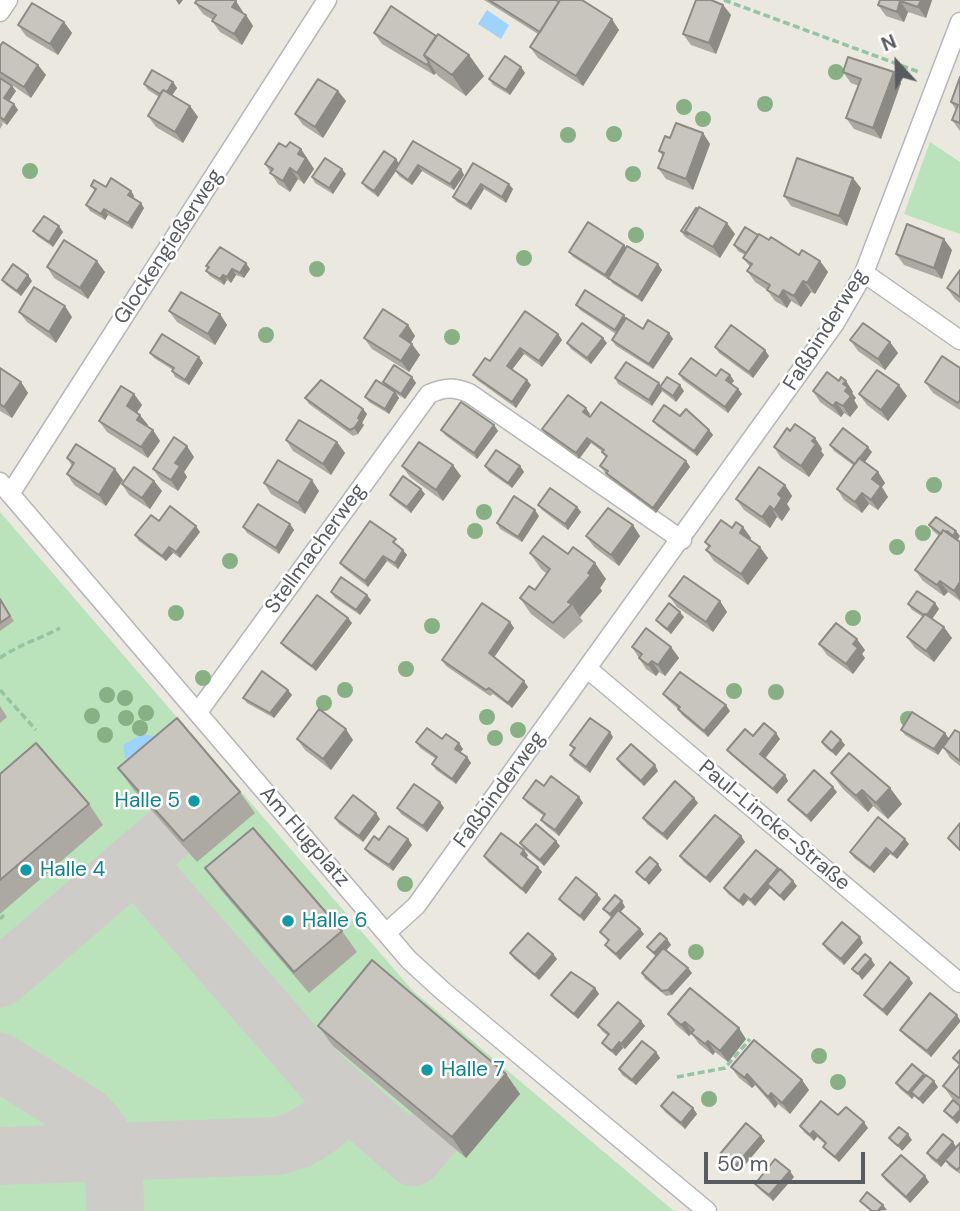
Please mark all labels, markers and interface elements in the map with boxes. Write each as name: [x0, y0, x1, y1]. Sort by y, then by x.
north arrow: [862, 28, 932, 98]
text: N: [878, 29, 900, 57]
street label: Glockengießerweg: [109, 165, 229, 329]
street label: Faßbinderweg: [779, 265, 873, 395]
street label: Stellmacherweg: [260, 479, 372, 619]
street label: Faßbinderweg: [449, 727, 551, 853]
street label: Paul-Lincke-Straße: [693, 755, 855, 897]
street label: Am Flugplatz: [254, 782, 354, 892]
place label: Halle 5: [115, 788, 180, 814]
marker: Halle 5: [186, 793, 202, 809]
place label: Halle 4: [40, 857, 105, 883]
marker: Halle 4: [18, 862, 34, 878]
place label: Halle 6: [302, 908, 368, 934]
marker: Halle 6: [280, 913, 296, 929]
place label: Halle 7: [441, 1057, 505, 1083]
marker: Halle 7: [419, 1062, 435, 1078]
scale bar: [708, 1138, 869, 1182]
text: 50 m: [717, 1150, 768, 1178]

